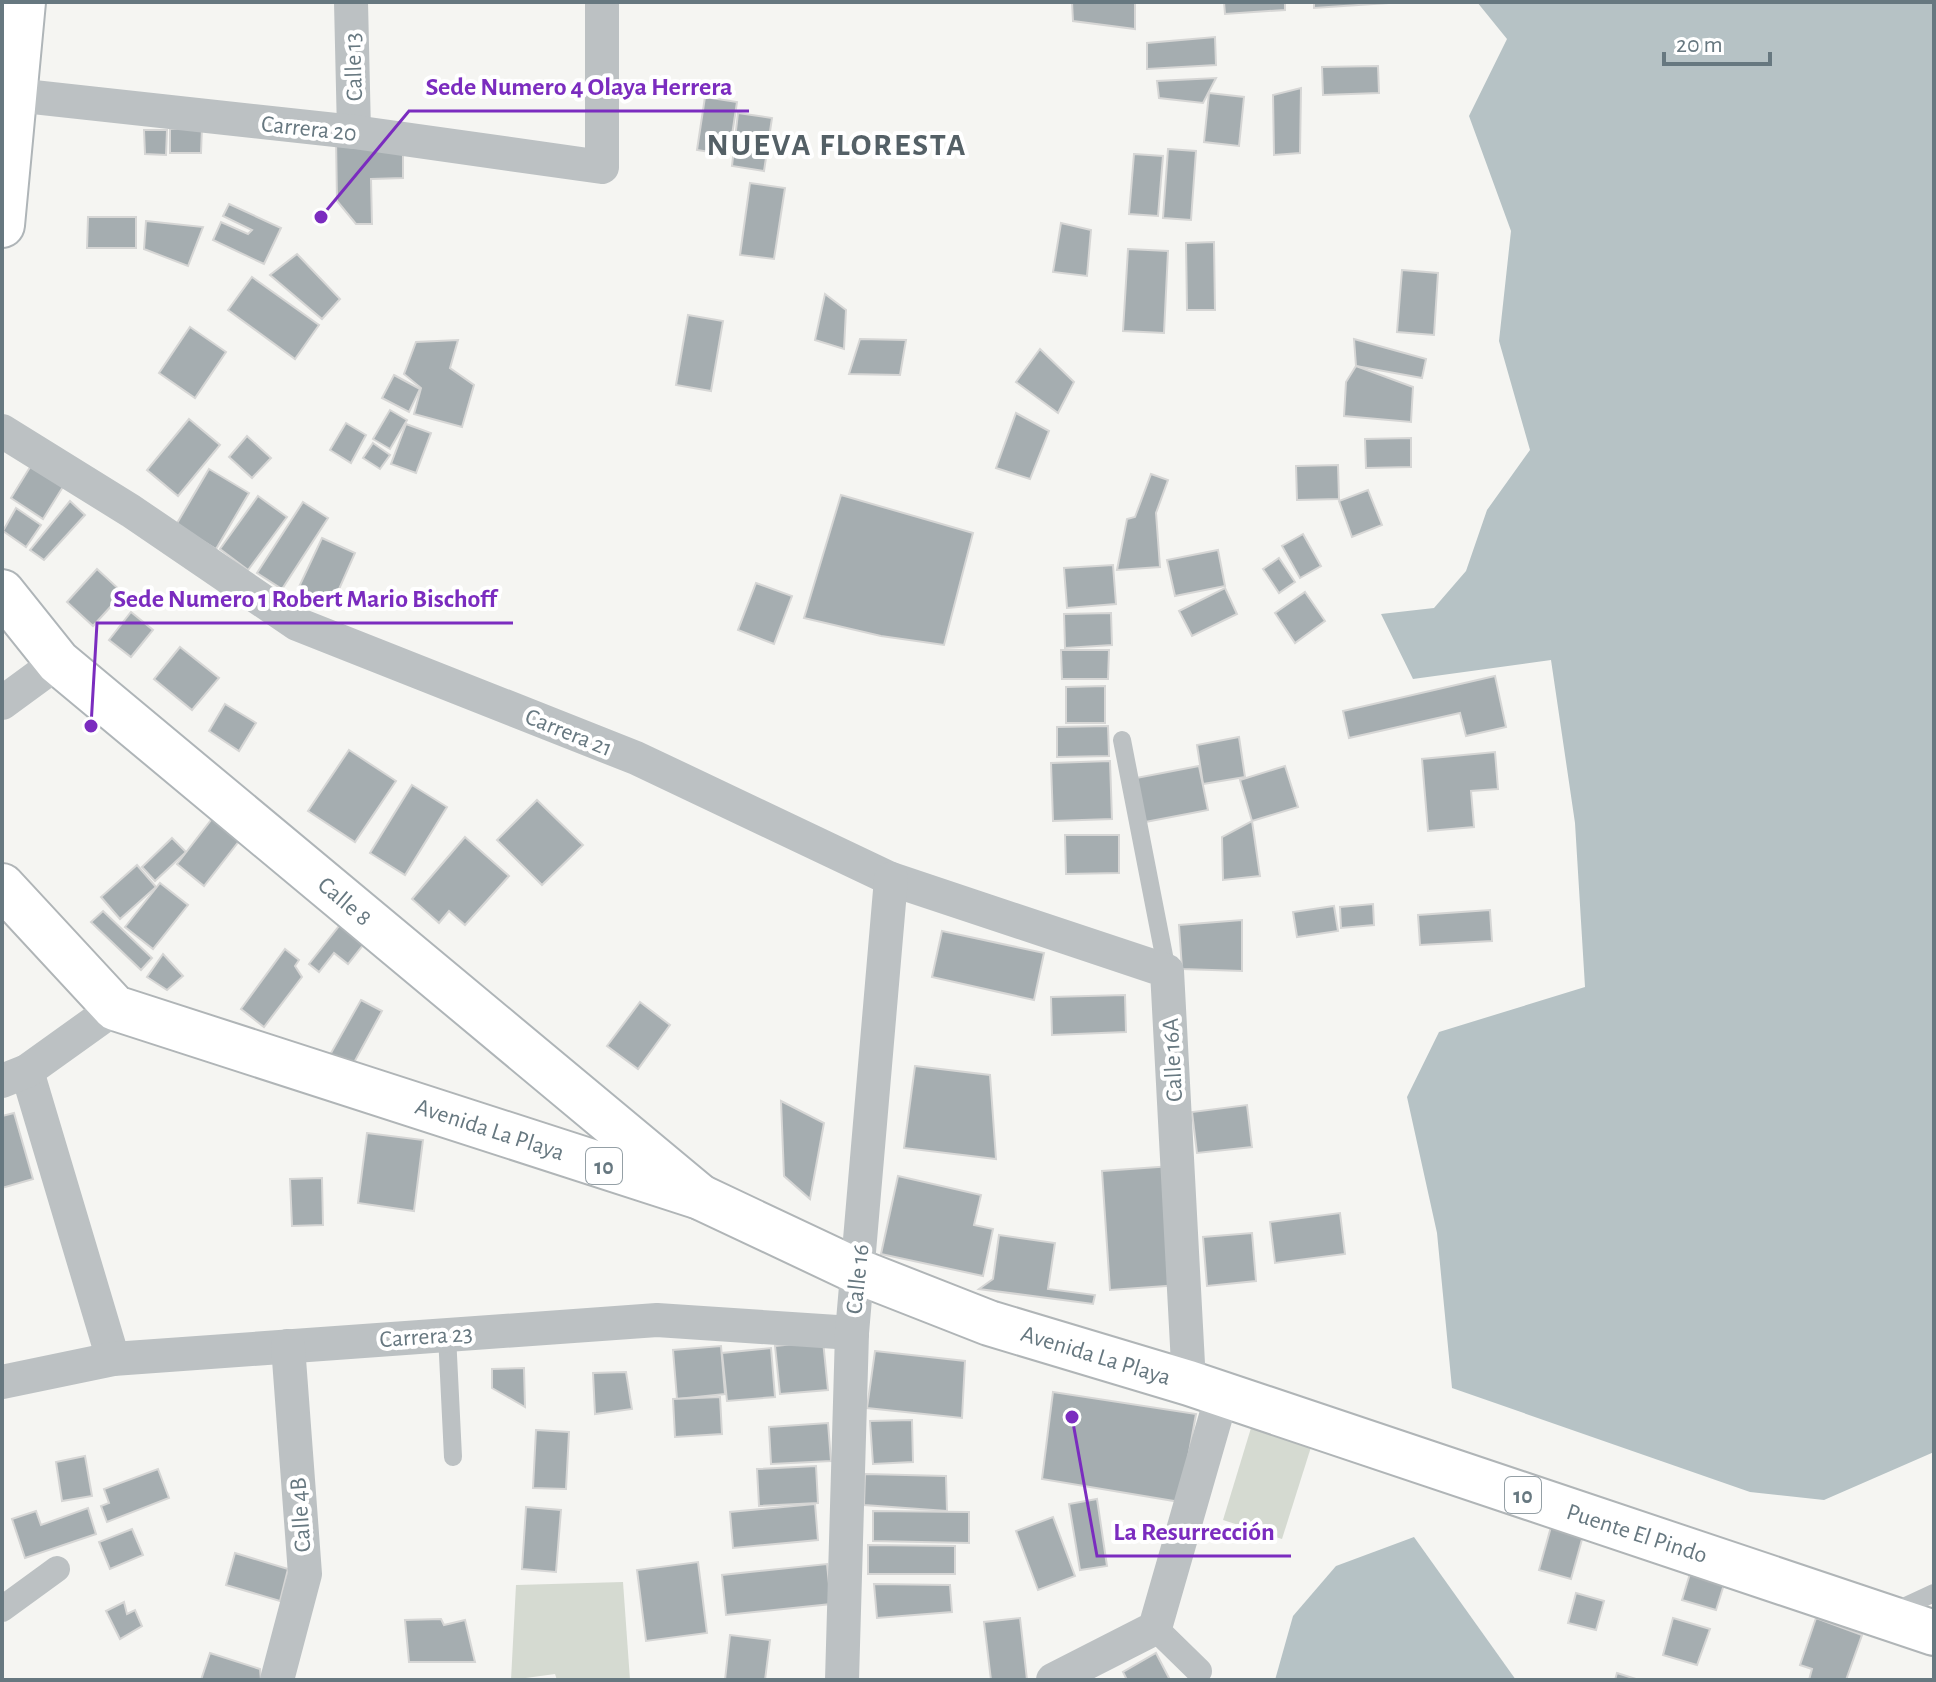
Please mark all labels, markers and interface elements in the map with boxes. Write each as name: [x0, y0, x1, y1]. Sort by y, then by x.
scale bar: [1664, 16, 1770, 66]
street label: Calle 13: [341, 32, 367, 102]
text: 20 m: [1676, 33, 1723, 57]
callout: Sede Numero 4 Olaya Herrera: [409, 61, 749, 111]
text: Sede Numero 4 Olaya Herrera: [425, 74, 733, 100]
street label: Carrera 20: [260, 112, 358, 146]
district label: NUEVA FLORESTA: [707, 129, 967, 161]
callout: Sede Numero 1 Robert Mario Bischoff: [97, 573, 513, 623]
text: Sede Numero 1 Robert Mario Bischoff: [113, 586, 499, 612]
street label: Carrera 21: [522, 705, 616, 761]
street label: Calle 8: [313, 873, 376, 931]
street label: Calle 16A: [1159, 1017, 1187, 1102]
street label: Avenida La Playa: [412, 1095, 567, 1165]
road number: 10: [586, 1148, 622, 1184]
street label: Calle 16: [842, 1243, 874, 1315]
street label: Carrera 23: [379, 1322, 473, 1352]
street label: Avenida La Playa: [1018, 1322, 1173, 1390]
street label: Calle 4B: [286, 1477, 316, 1553]
road number: 10: [1505, 1477, 1541, 1513]
street label: Puente El Pindo: [1563, 1500, 1710, 1568]
callout: La Resurrección: [1097, 1506, 1291, 1556]
text: La Resurrección: [1113, 1519, 1275, 1545]

